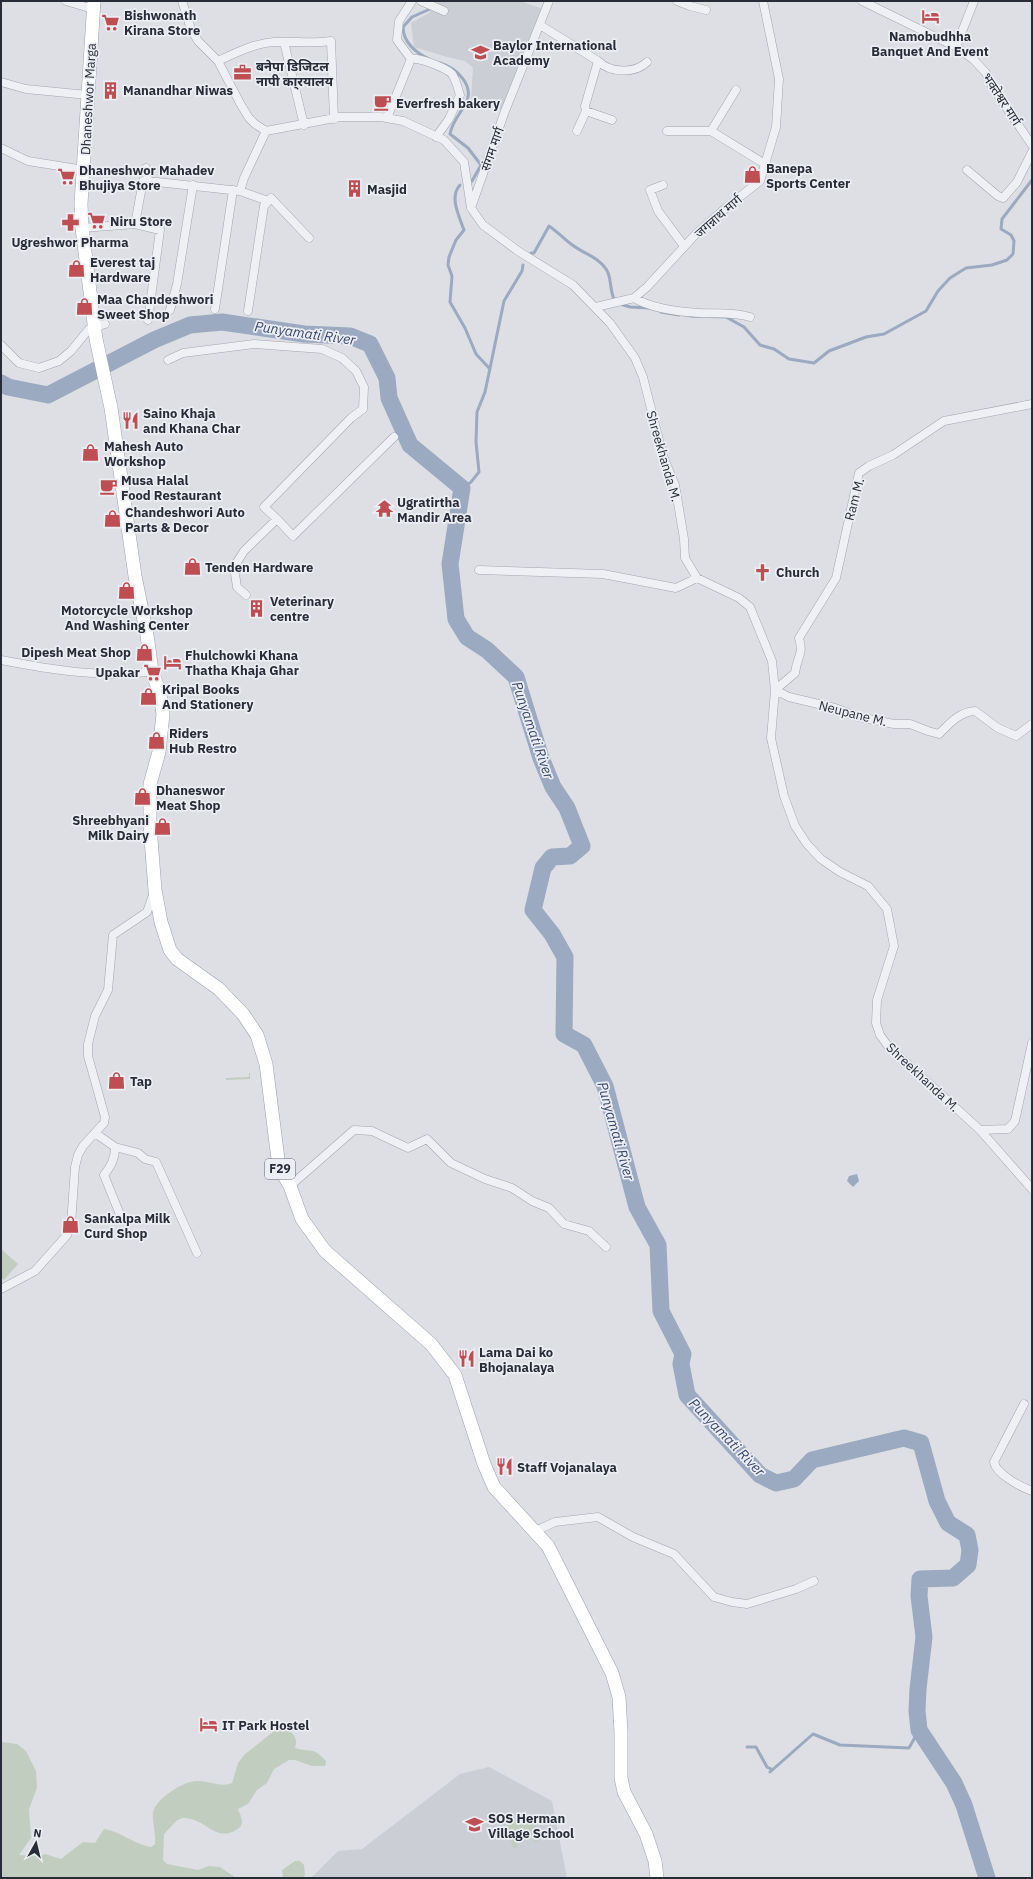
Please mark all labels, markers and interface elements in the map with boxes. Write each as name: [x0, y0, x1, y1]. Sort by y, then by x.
place label: Bishwonath Kirana Store: [124, 7, 200, 39]
hotel icon: Namobudhha Banquet And Event: [920, 7, 940, 27]
supermarket icon: Bishwonath Kirana Store: [101, 12, 121, 32]
place label: Namobudhha Banquet And Event: [871, 28, 989, 60]
place label: Baylor International Academy: [493, 37, 617, 69]
school or university icon: Baylor International Academy: [470, 42, 490, 62]
street label: Dhaneshwor Marga: [77, 43, 100, 155]
place label: बनेपा डिजिटल नापी का्रयालय: [256, 58, 334, 90]
office icon: बनेपा डिजिटल नापी का्रयालय: [233, 63, 253, 83]
street label: भक्तेश्वर मार्ग: [978, 70, 1025, 130]
building icon: Manandhar Niwas: [100, 80, 120, 100]
place label: Manandhar Niwas: [123, 82, 234, 99]
cafe icon: Everfresh bakery: [373, 93, 393, 113]
place label: Everfresh bakery: [396, 95, 500, 112]
street label: संगम मार्ग: [477, 124, 508, 173]
place label: Banepa Sports Center: [766, 160, 850, 192]
place label: Dhaneshwor Mahadev Bhujiya Store: [79, 162, 214, 194]
shop icon: Banepa Sports Center: [743, 165, 763, 185]
supermarket icon: Dhaneshwor Mahadev Bhujiya Store: [56, 167, 76, 187]
building icon: Masjid: [344, 179, 364, 199]
place label: Masjid: [367, 181, 407, 198]
street label: जगन्नाथ मार्ग: [691, 190, 746, 242]
supermarket icon: Niru Store: [87, 211, 107, 231]
pharmacy icon: Ugreshwor Pharma: [60, 213, 80, 233]
place label: Niru Store: [110, 213, 172, 230]
place label: Ugreshwor Pharma: [11, 234, 129, 251]
place label: Everest taj Hardware: [90, 254, 155, 286]
shop icon: Everest taj Hardware: [67, 259, 87, 279]
place label: Maa Chandeshwori Sweet Shop: [97, 291, 213, 323]
shop icon: Maa Chandeshwori Sweet Shop: [74, 296, 94, 316]
water label: Punyamati River: [253, 317, 357, 349]
place label: Saino Khaja and Khana Char: [143, 405, 240, 437]
street label: Shreekhanda M.: [642, 409, 685, 504]
restaurant icon: Saino Khaja and Khana Char: [120, 410, 140, 430]
place label: Mahesh Auto Workshop: [104, 438, 183, 470]
shop icon: Mahesh Auto Workshop: [81, 443, 101, 463]
place label: Musa Halal Food Restaurant: [121, 472, 221, 504]
street label: Ram M.: [841, 476, 868, 522]
cafe icon: Musa Halal Food Restaurant: [98, 477, 118, 497]
place label: Ugratirtha Mandir Area: [397, 494, 472, 526]
temple icon: Ugratirtha Mandir Area: [374, 499, 394, 519]
place label: Chandeshwori Auto Parts & Decor: [125, 504, 245, 536]
shop icon: Chandeshwori Auto Parts & Decor: [102, 509, 122, 529]
shop icon: Tenden Hardware: [182, 557, 202, 577]
place label: Tenden Hardware: [205, 559, 313, 576]
church icon: Church: [753, 562, 773, 582]
place label: Church: [776, 564, 820, 581]
shop icon: Motorcycle Workshop And Washing Center: [117, 581, 137, 601]
place label: Veterinary centre: [270, 593, 334, 625]
building icon: Veterinary centre: [247, 598, 267, 618]
place label: Motorcycle Workshop And Washing Center: [61, 602, 193, 634]
shop icon: Dipesh Meat Shop: [134, 642, 154, 662]
place label: Dipesh Meat Shop: [21, 644, 131, 661]
place label: Fhulchowki Khana Thatha Khaja Ghar: [185, 647, 299, 679]
hotel icon: Fhulchowki Khana Thatha Khaja Ghar: [162, 652, 182, 672]
supermarket icon: Upakar: [143, 662, 163, 682]
place label: Upakar: [96, 664, 140, 681]
water label: Punyamati River: [508, 679, 558, 782]
place label: Kripal Books And Stationery: [162, 681, 253, 713]
shop icon: Kripal Books And Stationery: [139, 686, 159, 706]
street label: Neupane M.: [817, 697, 889, 730]
place label: Riders Hub Restro: [169, 725, 237, 757]
shop icon: Riders Hub Restro: [146, 730, 166, 750]
place label: Dhaneswor Meat Shop: [156, 782, 225, 814]
shop icon: Dhaneswor Meat Shop: [133, 787, 153, 807]
place label: Shreebhyani Milk Dairy: [72, 812, 149, 844]
shop icon: Shreebhyani Milk Dairy: [152, 817, 172, 837]
street label: Shreekhanda M.: [882, 1039, 963, 1116]
shop icon: Tap: [107, 1071, 127, 1091]
place label: Tap: [130, 1073, 152, 1090]
water label: Punyamati River: [593, 1080, 639, 1183]
road number: F29: [265, 1159, 295, 1179]
place label: Sankalpa Milk Curd Shop: [84, 1210, 171, 1242]
shop icon: Sankalpa Milk Curd Shop: [61, 1215, 81, 1235]
place label: Lama Dai ko Bhojanalaya: [479, 1344, 554, 1376]
restaurant icon: Lama Dai ko Bhojanalaya: [456, 1349, 476, 1369]
water label: Punyamati River: [685, 1394, 769, 1480]
restaurant icon: Staff Vojanalaya: [494, 1457, 514, 1477]
place label: Staff Vojanalaya: [517, 1459, 617, 1476]
hotel icon: IT Park Hostel: [199, 1715, 219, 1735]
place label: IT Park Hostel: [222, 1717, 309, 1734]
place label: SOS Herman Village School: [488, 1810, 574, 1842]
school or university icon: SOS Herman Village School: [465, 1815, 485, 1835]
north arrow: [16, 1823, 56, 1863]
text: N: [32, 1826, 42, 1841]

